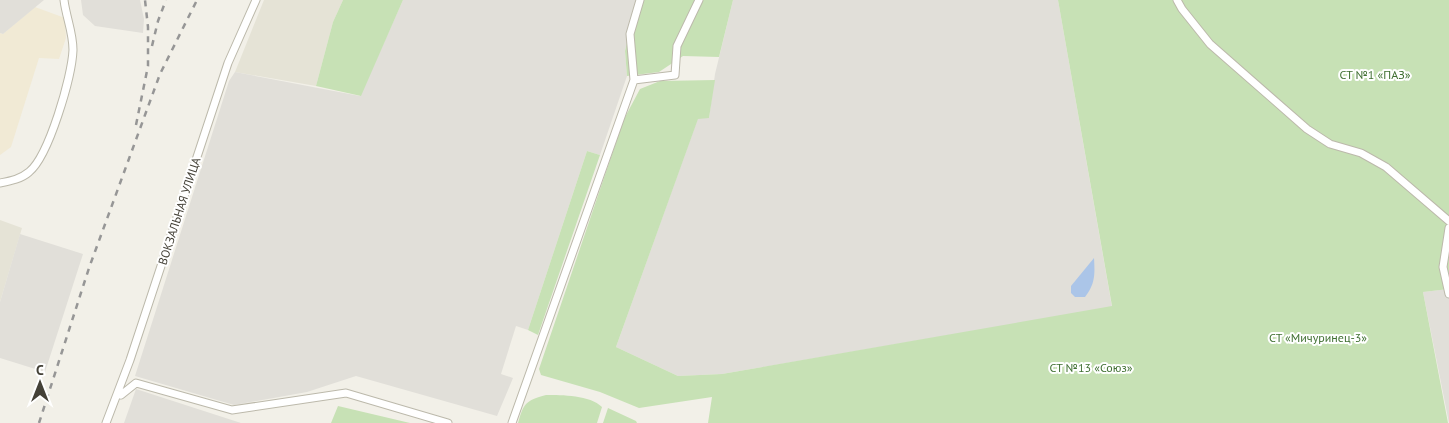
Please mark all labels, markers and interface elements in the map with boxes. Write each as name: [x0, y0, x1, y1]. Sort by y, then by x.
park label: СТ №1 «ПАЗ»: [1339, 67, 1411, 82]
street label: ВОКЗАЛЬНАЯ УЛИЦА: [155, 155, 203, 267]
park label: СТ «Мичуринец-3»: [1269, 330, 1367, 345]
north arrow: [15, 358, 65, 408]
park label: СТ №13 «Союз»: [1050, 360, 1133, 375]
text: С: [36, 361, 44, 379]

